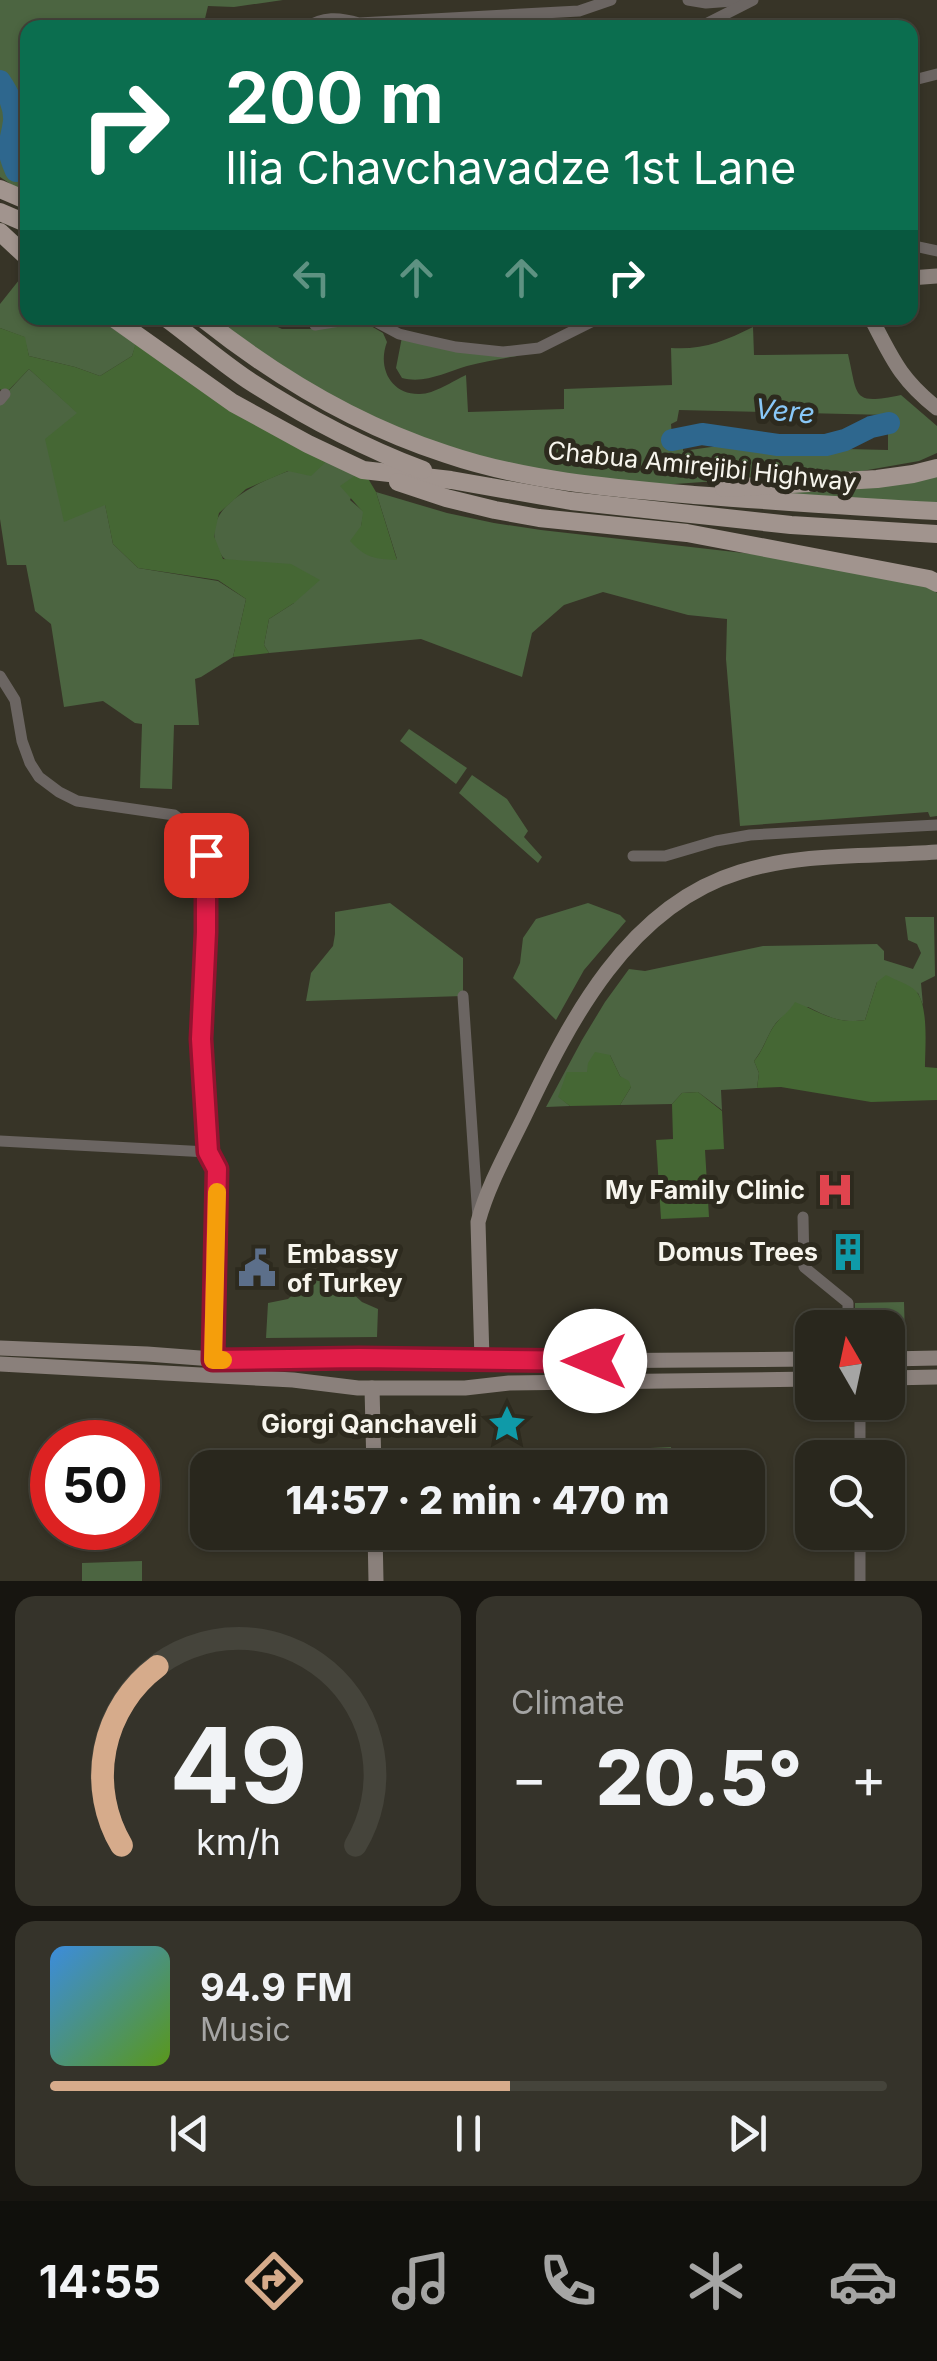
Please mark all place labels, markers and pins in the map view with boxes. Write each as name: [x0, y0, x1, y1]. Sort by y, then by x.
pin: [164, 813, 249, 898]
hospital icon: My Family Clinic: [814, 1169, 856, 1211]
place label: My Family Clinic: [605, 1175, 805, 1205]
building icon: Domus Trees: [827, 1231, 869, 1273]
place label: Domus Trees: [658, 1237, 818, 1267]
place label: Embassy of Turkey: [287, 1239, 403, 1298]
public building icon: Embassy of Turkey: [236, 1247, 278, 1289]
place icon: Giorgi Qanchaveli: [486, 1403, 528, 1445]
place label: Giorgi Qanchaveli: [261, 1409, 477, 1439]

